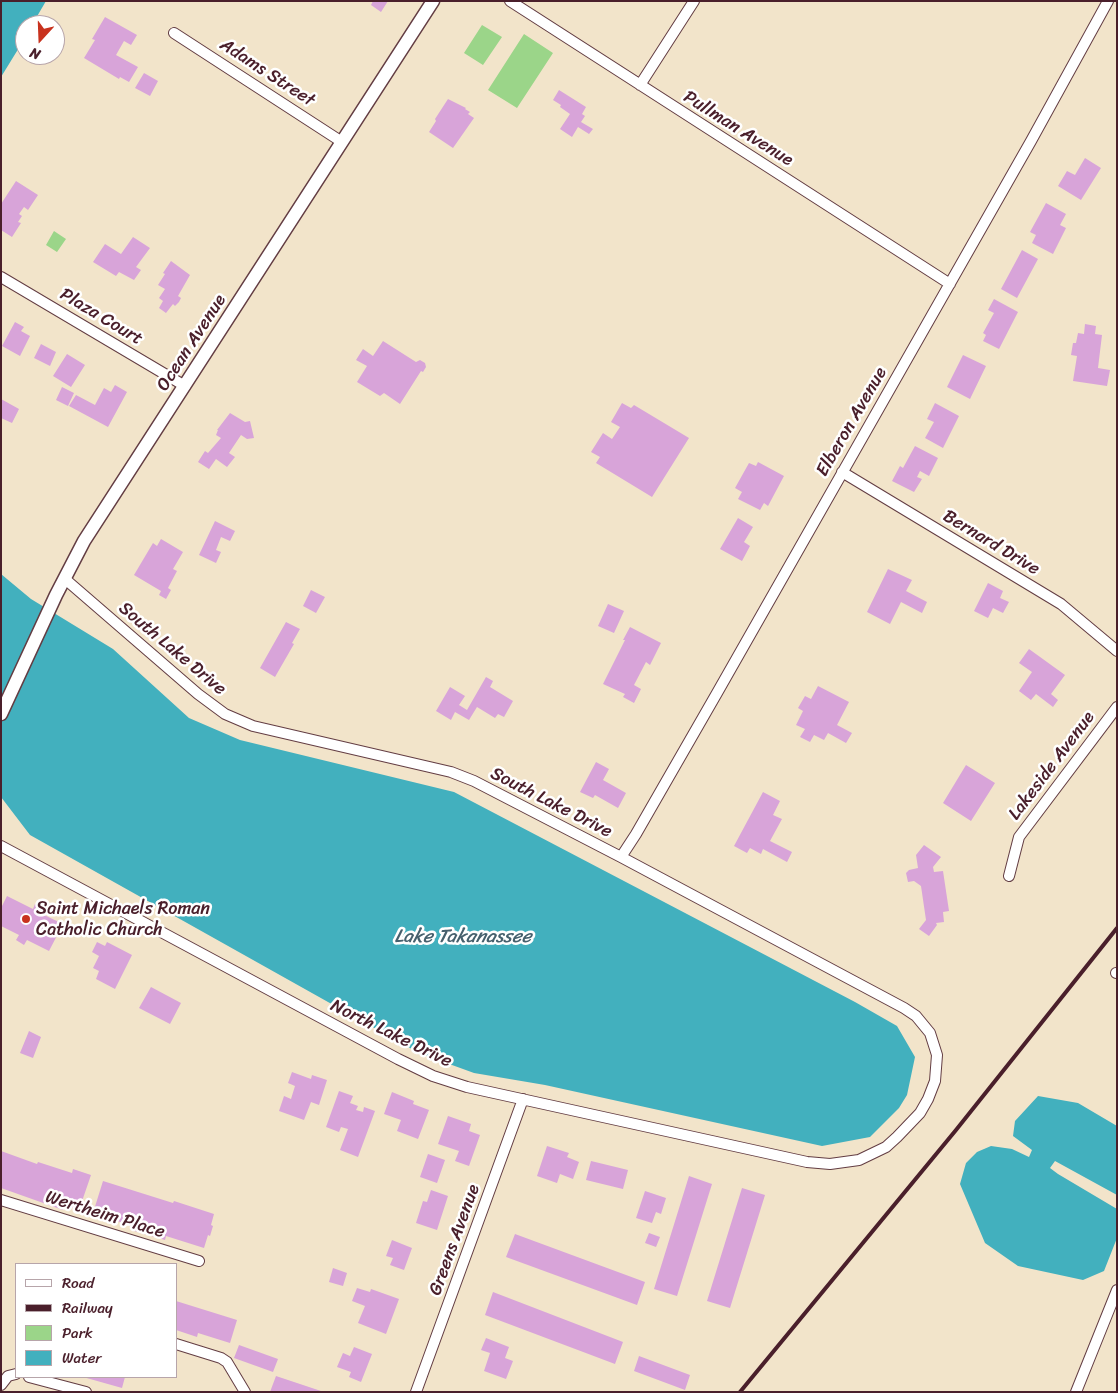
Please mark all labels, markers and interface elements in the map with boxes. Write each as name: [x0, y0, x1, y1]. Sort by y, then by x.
north arrow: [15, 15, 65, 65]
street label: Adams Street: [216, 34, 318, 112]
text: N: [26, 40, 44, 67]
street label: Pullman Avenue: [679, 87, 797, 171]
street label: Plaza Court: [56, 284, 146, 350]
street label: Ocean Avenue: [153, 291, 231, 395]
street label: Elberon Avenue: [812, 364, 892, 480]
street label: Bernard Drive: [939, 506, 1043, 580]
street label: South Lake Drive: [114, 598, 230, 700]
street label: Lakeside Avenue: [1004, 707, 1100, 825]
street label: South Lake Drive: [487, 763, 615, 843]
place label: Saint Michaels Roman Catholic Church: [36, 898, 210, 941]
marker: Saint Michaels Roman Catholic Church: [20, 913, 32, 925]
water label: Lake Takanassee: [395, 926, 531, 948]
street label: North Lake Drive: [327, 995, 455, 1073]
street label: Greens Avenue: [425, 1182, 485, 1298]
street label: Wertheim Place: [43, 1187, 167, 1243]
legend: [15, 1263, 178, 1378]
text: Road: [62, 1270, 94, 1296]
text: Railway: [62, 1295, 113, 1321]
text: Park: [62, 1320, 93, 1346]
text: Water: [62, 1345, 102, 1371]

